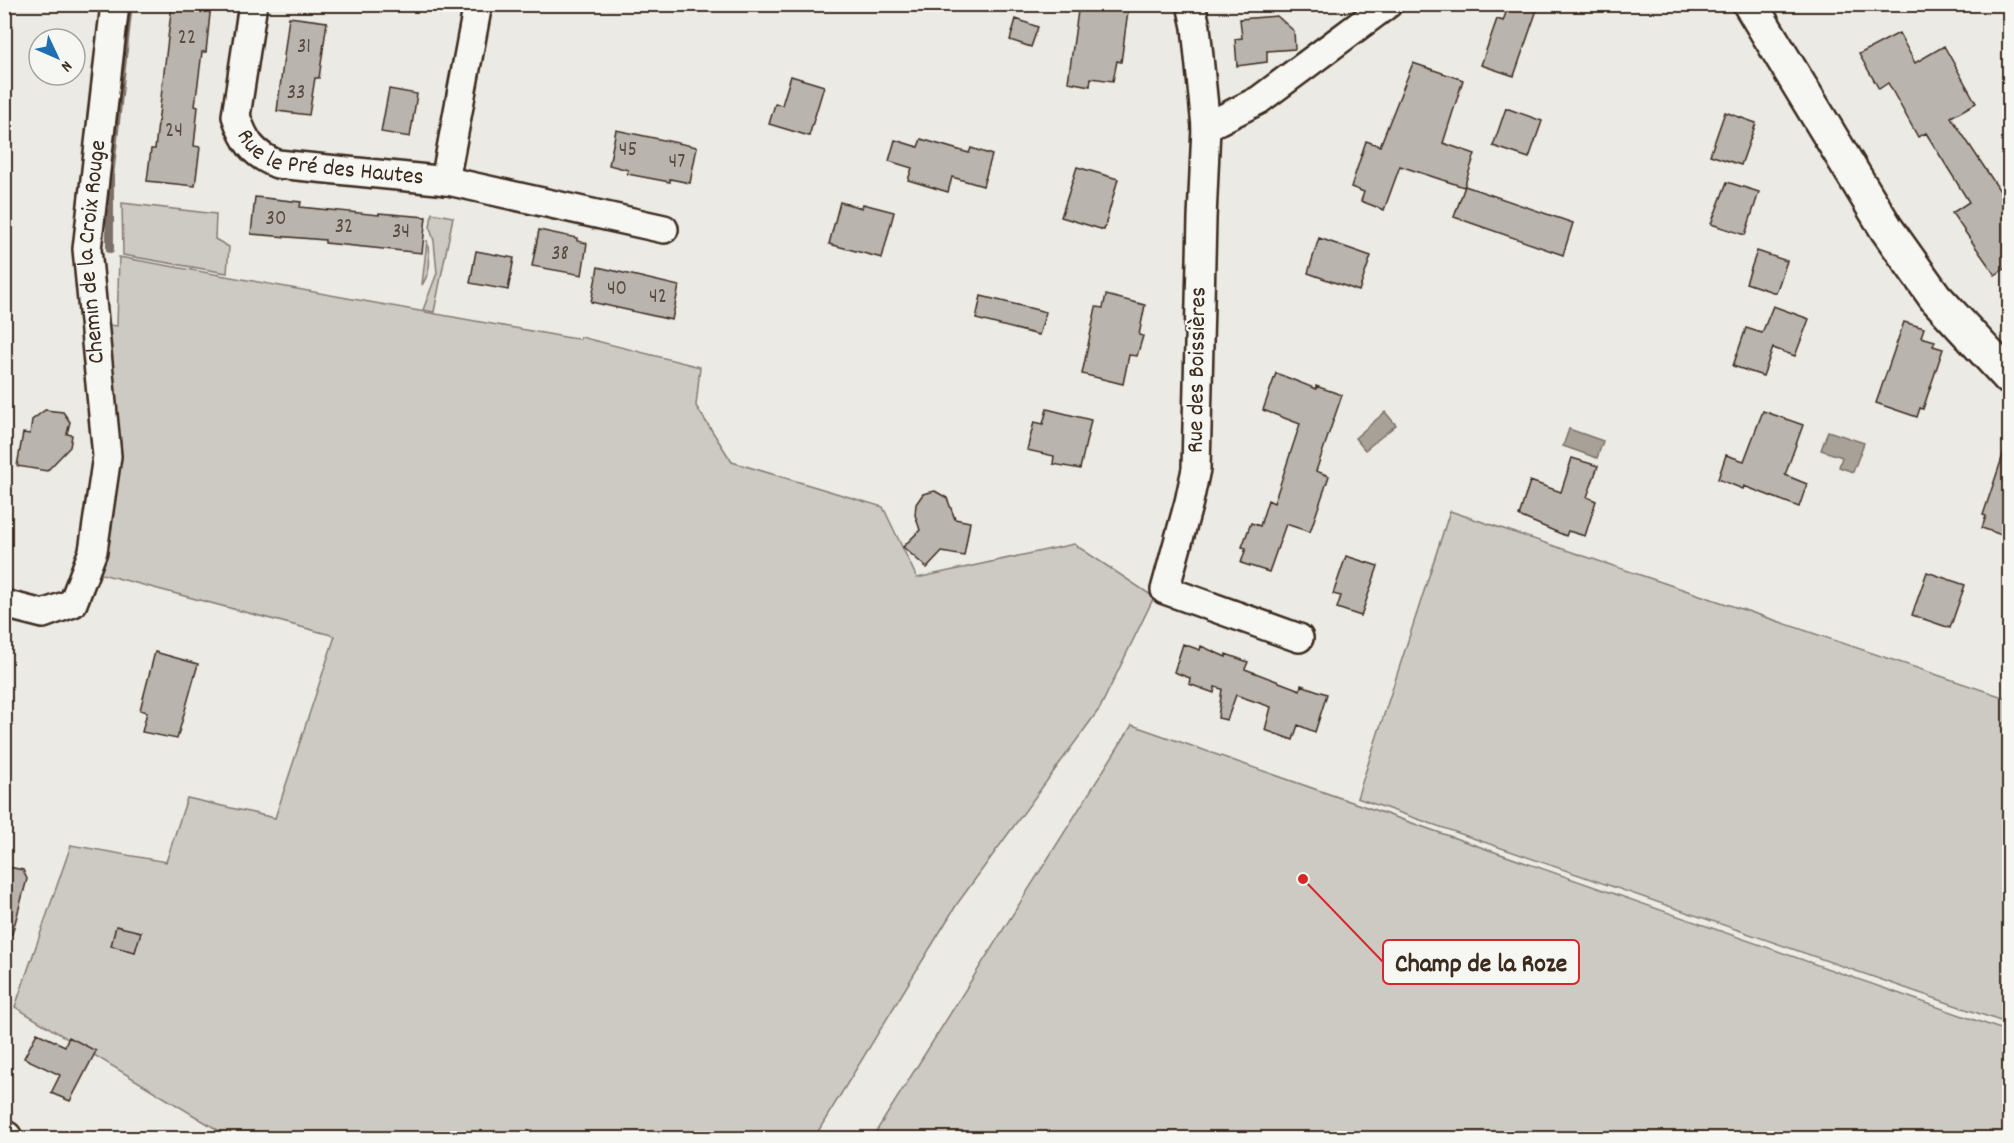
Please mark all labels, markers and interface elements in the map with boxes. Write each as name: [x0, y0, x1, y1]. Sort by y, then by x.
house number: 22: [178, 24, 196, 54]
north arrow: [27, 27, 87, 87]
house number: 31: [297, 33, 311, 63]
text: N: [55, 55, 77, 77]
house number: 33: [287, 79, 305, 109]
house number: 24: [165, 117, 183, 147]
street label: Rue le Pré des Hautes: [227, 123, 425, 195]
house number: 45: [619, 136, 637, 166]
street label: Chemin de la Croix Rouge: [70, 138, 116, 365]
house number: 47: [669, 148, 685, 178]
house number: 30: [266, 205, 286, 235]
house number: 32: [335, 213, 353, 243]
house number: 34: [392, 218, 410, 248]
house number: 38: [551, 240, 569, 270]
house number: 40: [607, 275, 627, 305]
house number: 42: [649, 283, 667, 313]
street label: Rue des Boissières: [1180, 286, 1216, 454]
callout: Champ de la Roze: [1383, 940, 1579, 984]
text: Champ de la Roze: [1395, 947, 1567, 984]

